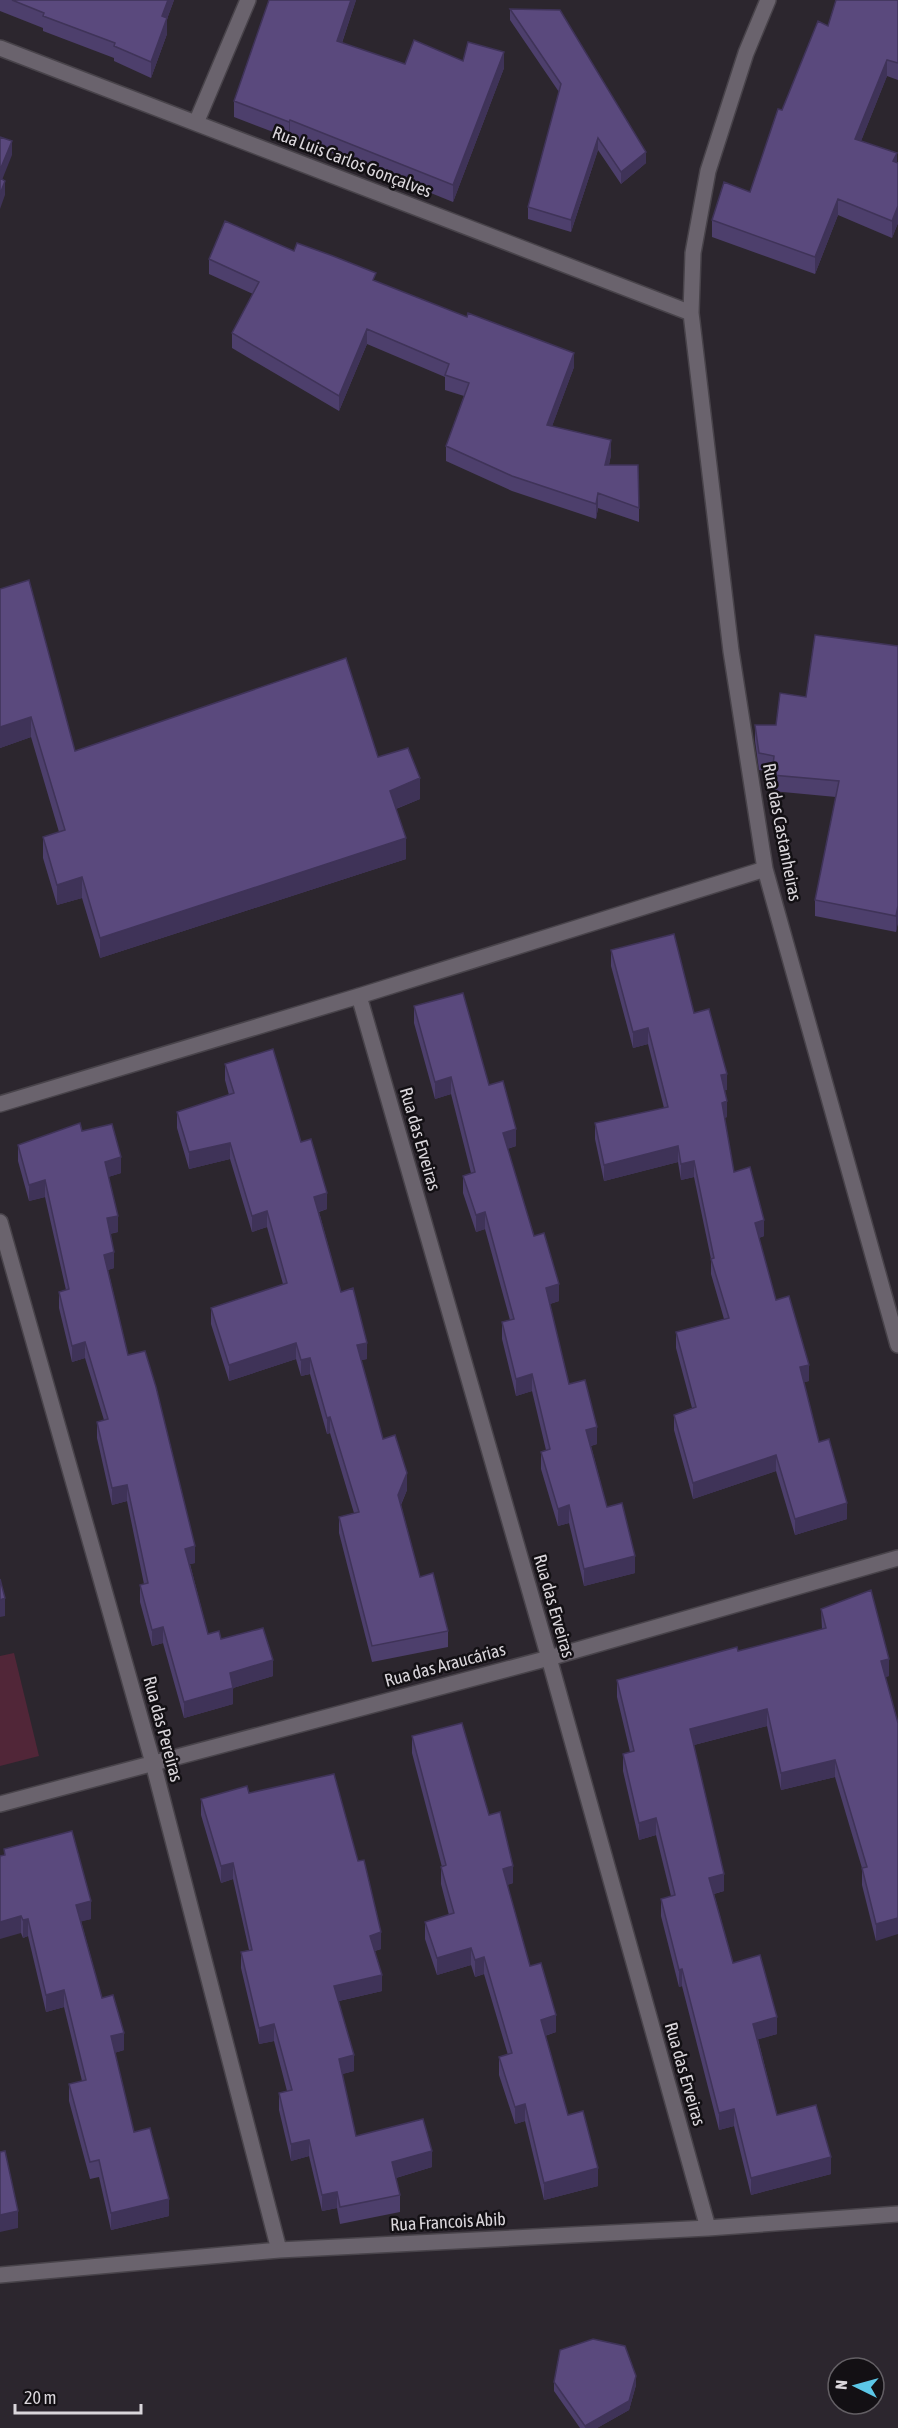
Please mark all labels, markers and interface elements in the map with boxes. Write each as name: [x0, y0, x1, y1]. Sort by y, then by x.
street label: Rua Luis Carlos Gonçalves: [270, 121, 435, 202]
street label: Rua das Castanheiras: [759, 761, 806, 903]
street label: Rua das Erveiras: [396, 1085, 445, 1193]
street label: Rua das Erveiras: [530, 1552, 579, 1660]
street label: Rua das Araucárias: [382, 1638, 508, 1691]
street label: Rua das Pereiras: [139, 1674, 188, 1784]
street label: Rua das Erveiras: [661, 2020, 710, 2128]
street label: Rua Francois Abib: [390, 2208, 506, 2235]
north arrow: [826, 2356, 886, 2416]
scale bar: [15, 2377, 141, 2415]
text: N: [832, 2379, 850, 2390]
text: 20 m: [24, 2387, 56, 2408]

